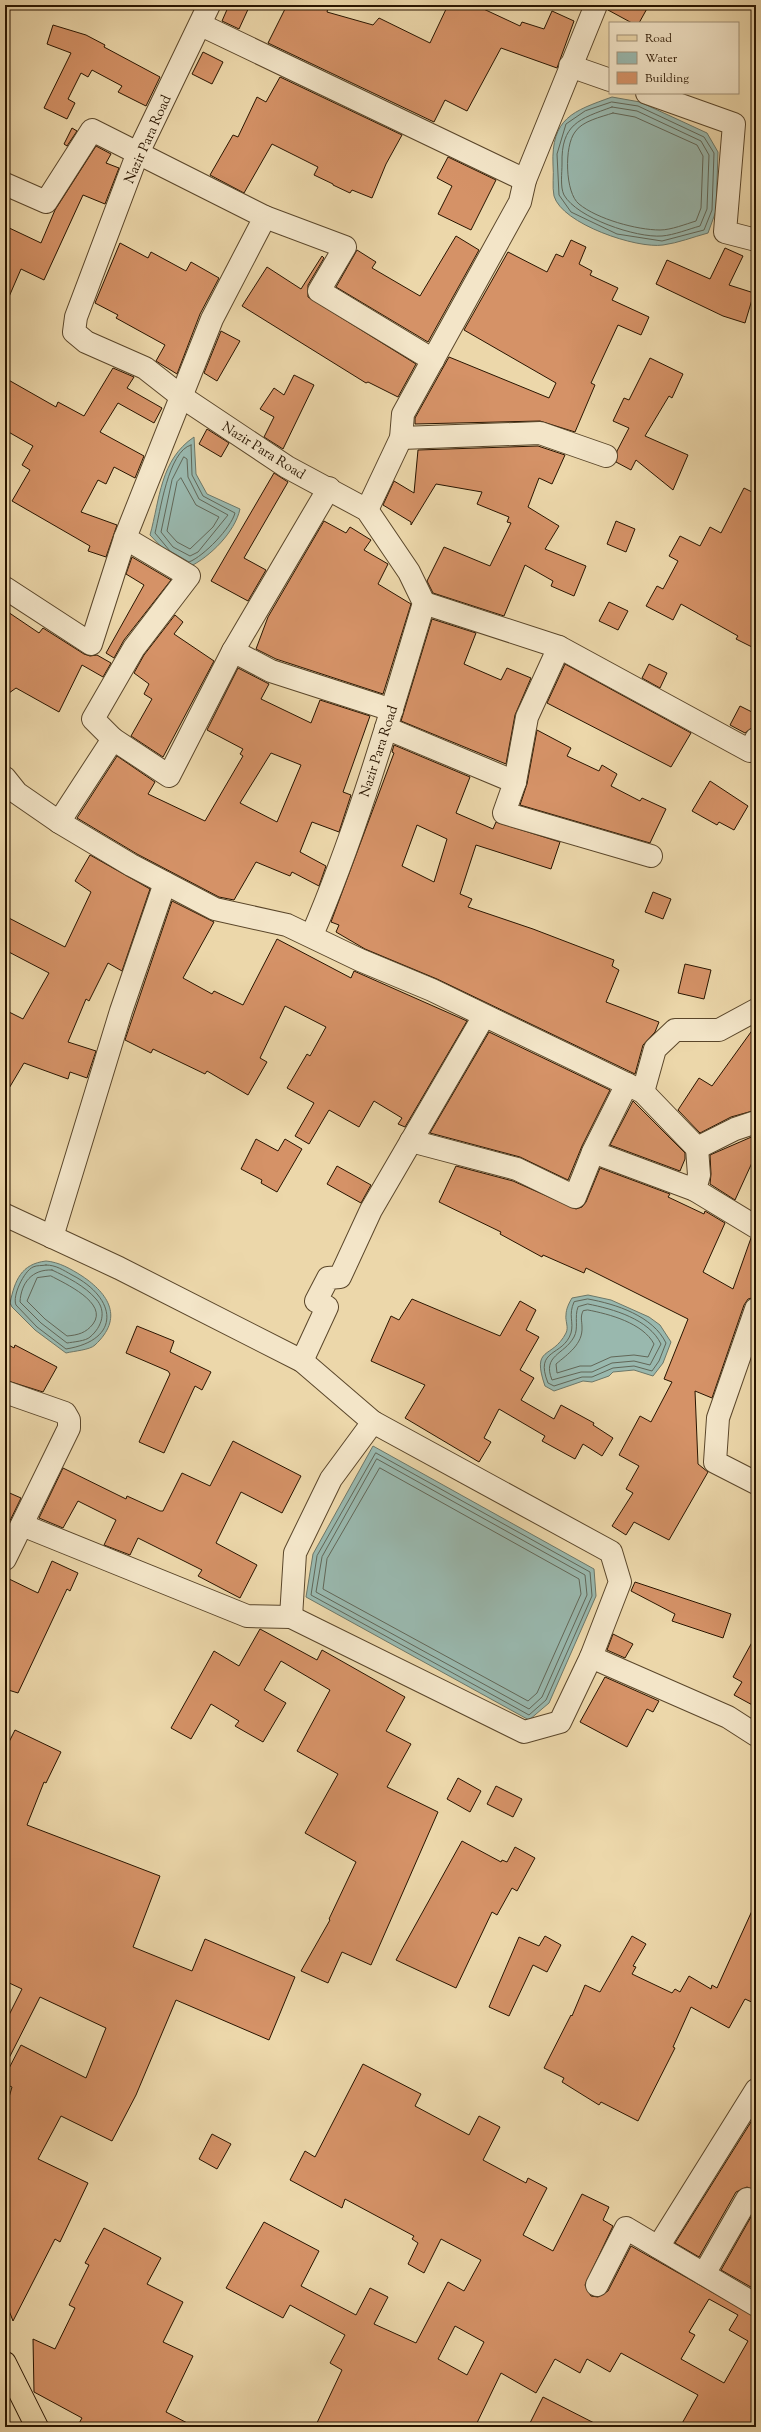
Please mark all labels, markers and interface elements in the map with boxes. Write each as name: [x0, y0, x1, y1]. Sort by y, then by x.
legend: [609, 22, 739, 94]
text: Road: [645, 30, 672, 48]
text: Water: [645, 50, 678, 68]
text: Building: [645, 70, 689, 88]
street label: Nazir Para Road: [120, 92, 177, 187]
street label: Nazir Para Road: [217, 418, 309, 485]
street label: Nazir Para Road: [356, 703, 404, 800]

